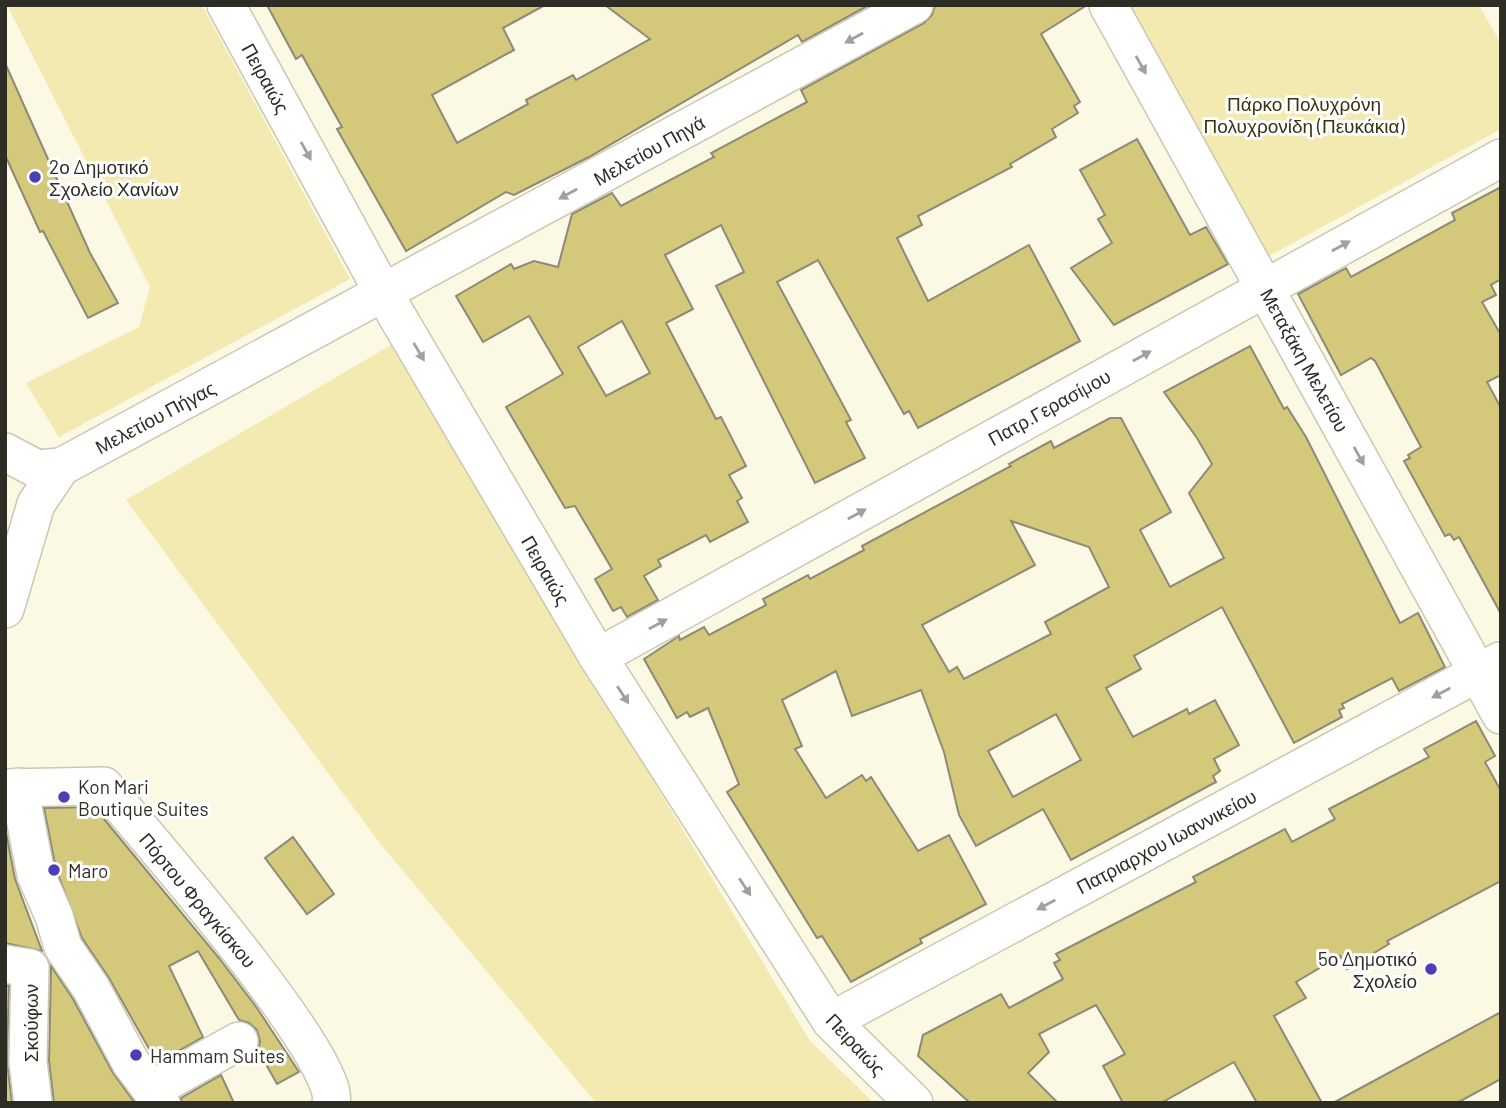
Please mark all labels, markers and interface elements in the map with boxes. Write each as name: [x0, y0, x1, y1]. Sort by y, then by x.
one-way arrow: [844, 32, 863, 44]
street label: Πειραιώς: [237, 39, 295, 117]
one-way arrow: [1135, 55, 1147, 75]
park label: Πάρκο Πολυχρόνη Πολυχρονίδη (Πευκάκια): [1204, 92, 1405, 137]
street label: Μελετίου Πηγά: [589, 110, 709, 190]
one-way arrow: [300, 141, 312, 161]
place label: 2ο Δημοτικό Σχολείο Χανίων: [49, 155, 179, 200]
marker: 2ο Δημοτικό Σχολείο Χανίων: [27, 169, 43, 185]
one-way arrow: [558, 188, 578, 200]
one-way arrow: [1331, 240, 1351, 252]
street label: Μεταξάκη Μελετίου: [1256, 284, 1354, 436]
one-way arrow: [412, 343, 425, 362]
one-way arrow: [1132, 350, 1152, 362]
street label: Πατρ.Γερασίμου: [984, 364, 1114, 450]
street label: Μελετίου Πήγας: [91, 376, 219, 458]
one-way arrow: [1353, 447, 1365, 466]
one-way arrow: [847, 508, 867, 520]
street label: Πειραιώς: [517, 531, 575, 609]
one-way arrow: [648, 618, 668, 630]
one-way arrow: [616, 686, 629, 705]
one-way arrow: [1431, 687, 1450, 699]
place label: Kon Mari Boutique Suites: [78, 775, 209, 820]
street label: Πατριαρχου Ιωαννικείου: [1072, 784, 1260, 898]
marker: Kon Mari Boutique Suites: [56, 789, 72, 805]
street label: Πόρτου Φραγκίσκου: [135, 828, 261, 972]
place label: Maro: [68, 859, 108, 882]
marker: Maro: [46, 862, 62, 878]
one-way arrow: [739, 877, 752, 897]
one-way arrow: [1036, 899, 1056, 911]
place label: 5ο Δημοτικό Σχολείο: [1318, 947, 1417, 992]
marker: 5ο Δημοτικό Σχολείο: [1423, 961, 1439, 977]
street label: Σκούφων: [19, 984, 42, 1062]
street label: Πειραιώς: [822, 1008, 890, 1080]
place label: Hammam Suites: [150, 1044, 285, 1067]
marker: Hammam Suites: [128, 1047, 144, 1063]

